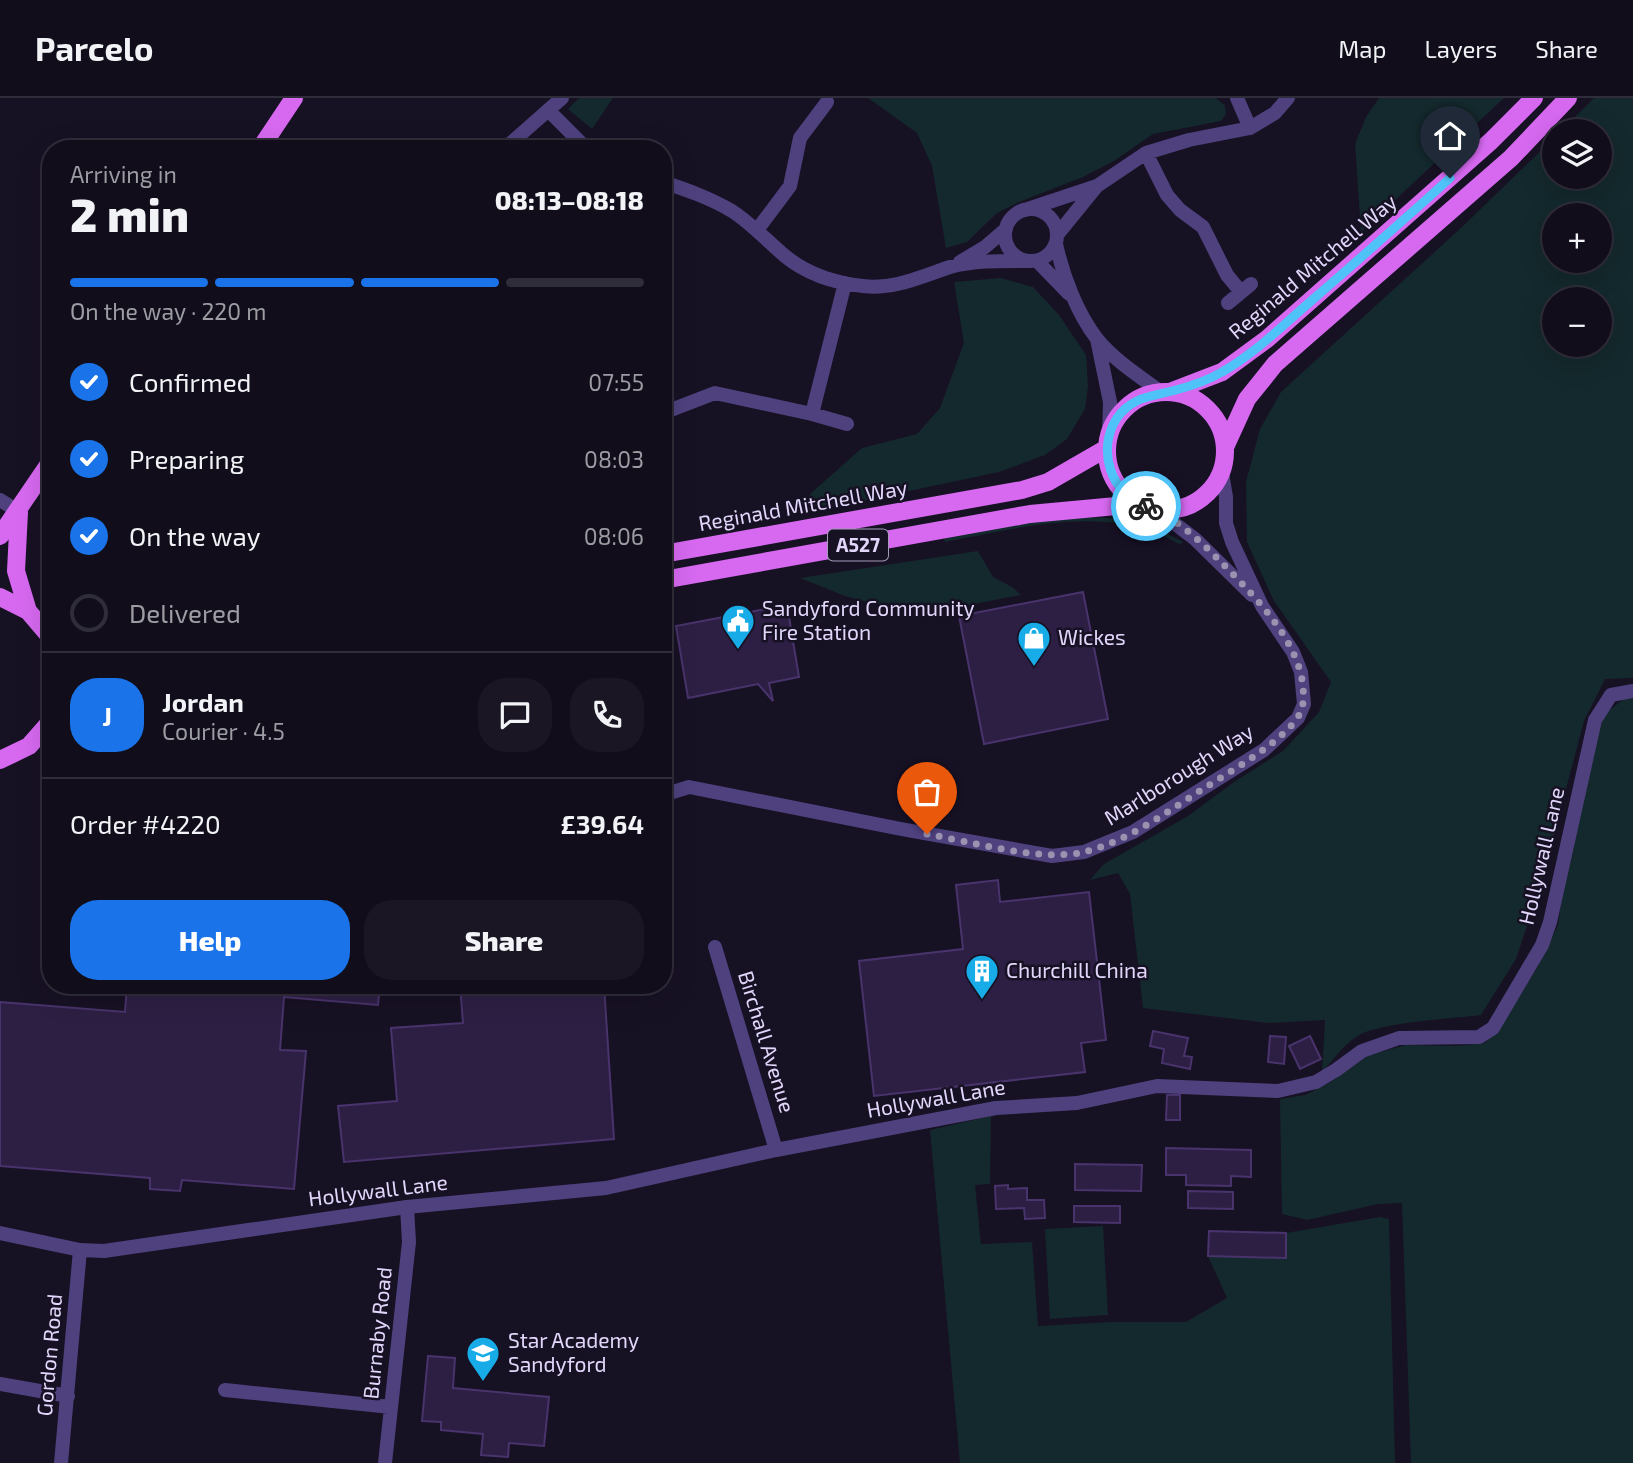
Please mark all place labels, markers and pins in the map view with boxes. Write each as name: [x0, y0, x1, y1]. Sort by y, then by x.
pin: [1420, 106, 1480, 178]
place label: Sandyford Community Fire Station: [762, 595, 975, 644]
public building icon: Sandyford Community Fire Station: [719, 602, 757, 651]
shop icon: Wickes: [1015, 619, 1053, 668]
place label: Wickes: [1058, 624, 1126, 649]
pin: [897, 762, 957, 834]
building icon: Churchill China: [963, 952, 1001, 1001]
place label: Churchill China: [1006, 957, 1148, 982]
place label: Star Academy Sandyford: [508, 1327, 639, 1376]
school or university icon: Star Academy Sandyford: [464, 1334, 502, 1383]

